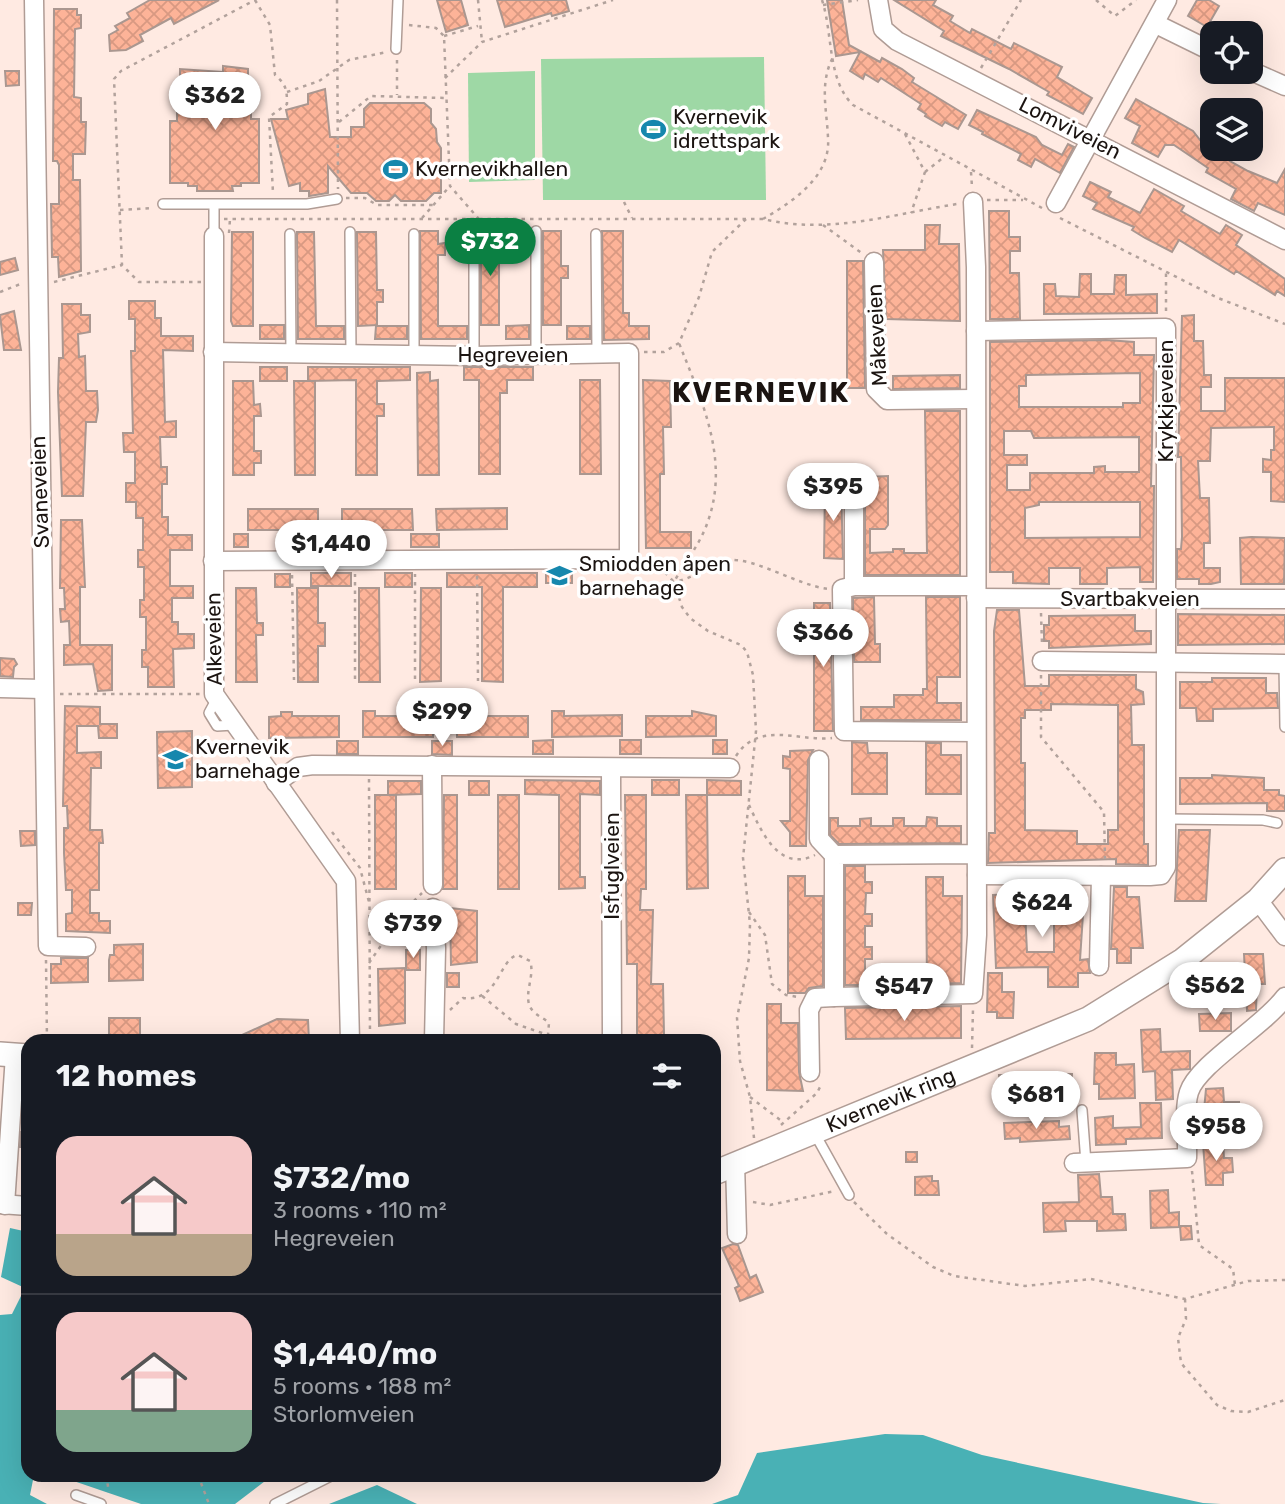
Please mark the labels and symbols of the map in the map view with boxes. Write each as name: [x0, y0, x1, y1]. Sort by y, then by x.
pin: $362: [174, 72, 256, 132]
street label: Lomviveien: [1015, 91, 1125, 164]
place label: Kvernevik idrettspark: [673, 104, 780, 153]
sports icon: Kvernevik idrettspark: [639, 115, 667, 143]
sports icon: Kvernevikhallen: [381, 155, 409, 183]
place label: Kvernevikhallen: [415, 156, 568, 181]
pin: $732: [449, 218, 531, 278]
street label: Måkeveien: [861, 283, 892, 387]
street label: Krykkjeveien: [1153, 339, 1178, 463]
street label: Hegreveien: [457, 342, 569, 367]
district label: KVERNEVIK: [672, 376, 850, 409]
street label: Svaneveien: [25, 435, 54, 549]
pin: $395: [792, 463, 874, 523]
pin: $1,440: [274, 520, 388, 580]
place label: Smiodden åpen barnehage: [579, 551, 731, 600]
school or university icon: Smiodden åpen barnehage: [545, 562, 573, 590]
street label: Svartbakveien: [1060, 586, 1200, 611]
street label: Alkeveien: [200, 592, 227, 686]
pin: $366: [782, 610, 864, 669]
pin: $299: [401, 688, 483, 748]
place label: Kvernevik barnehage: [195, 734, 300, 783]
school or university icon: Kvernevik barnehage: [161, 745, 189, 773]
street label: Isfuglveien: [599, 812, 624, 920]
pin: $624: [1001, 880, 1083, 939]
pin: $739: [372, 900, 454, 960]
pin: $562: [1174, 962, 1256, 1022]
pin: $547: [863, 964, 945, 1023]
street label: Kvernevik ring: [822, 1062, 959, 1138]
pin: $681: [995, 1072, 1077, 1131]
pin: $958: [1175, 1104, 1257, 1163]

